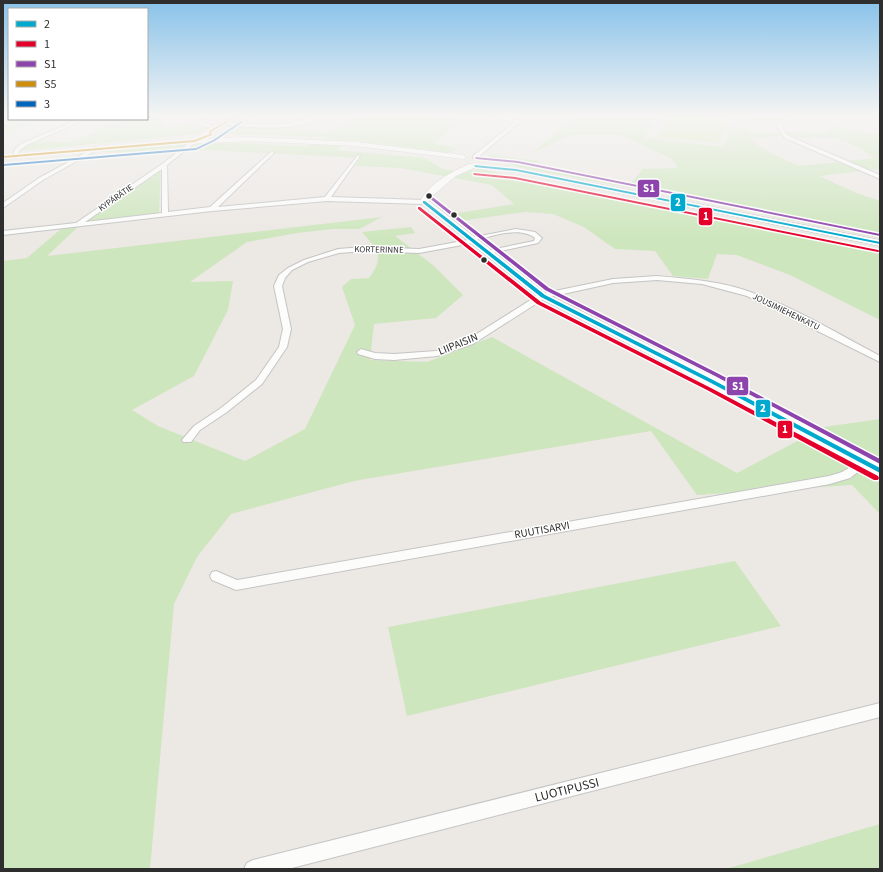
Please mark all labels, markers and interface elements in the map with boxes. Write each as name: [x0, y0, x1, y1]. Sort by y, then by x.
legend: [8, 8, 148, 120]
text: 2: [44, 16, 50, 33]
text: 1: [44, 36, 50, 53]
text: S1: [44, 56, 56, 73]
text: S5: [44, 76, 56, 93]
text: 3: [44, 96, 50, 113]
line badge: S1: [637, 179, 660, 198]
street label: KYPÄRÄTIE: [96, 181, 136, 215]
text: S1: [643, 181, 655, 196]
unlabelled marker: [424, 191, 434, 201]
line badge: 2: [670, 193, 686, 212]
text: 2: [675, 195, 681, 210]
line badge: 1: [698, 207, 713, 226]
text: 1: [703, 209, 709, 224]
unlabelled marker: [449, 210, 459, 220]
street label: KORTERINNE: [354, 243, 404, 257]
unlabelled marker: [479, 255, 489, 265]
street label: JOUSIMIEHENKATU: [750, 290, 822, 334]
street label: LIIPAISIN: [436, 329, 480, 359]
line badge: S1: [726, 376, 749, 396]
text: S1: [732, 379, 744, 394]
line badge: 2: [755, 399, 771, 418]
text: 2: [760, 401, 766, 416]
line badge: 1: [777, 420, 793, 439]
text: 1: [782, 422, 788, 437]
street label: RUUTISARVI: [513, 518, 571, 542]
street label: LUOTIPUSSI: [533, 773, 601, 807]

